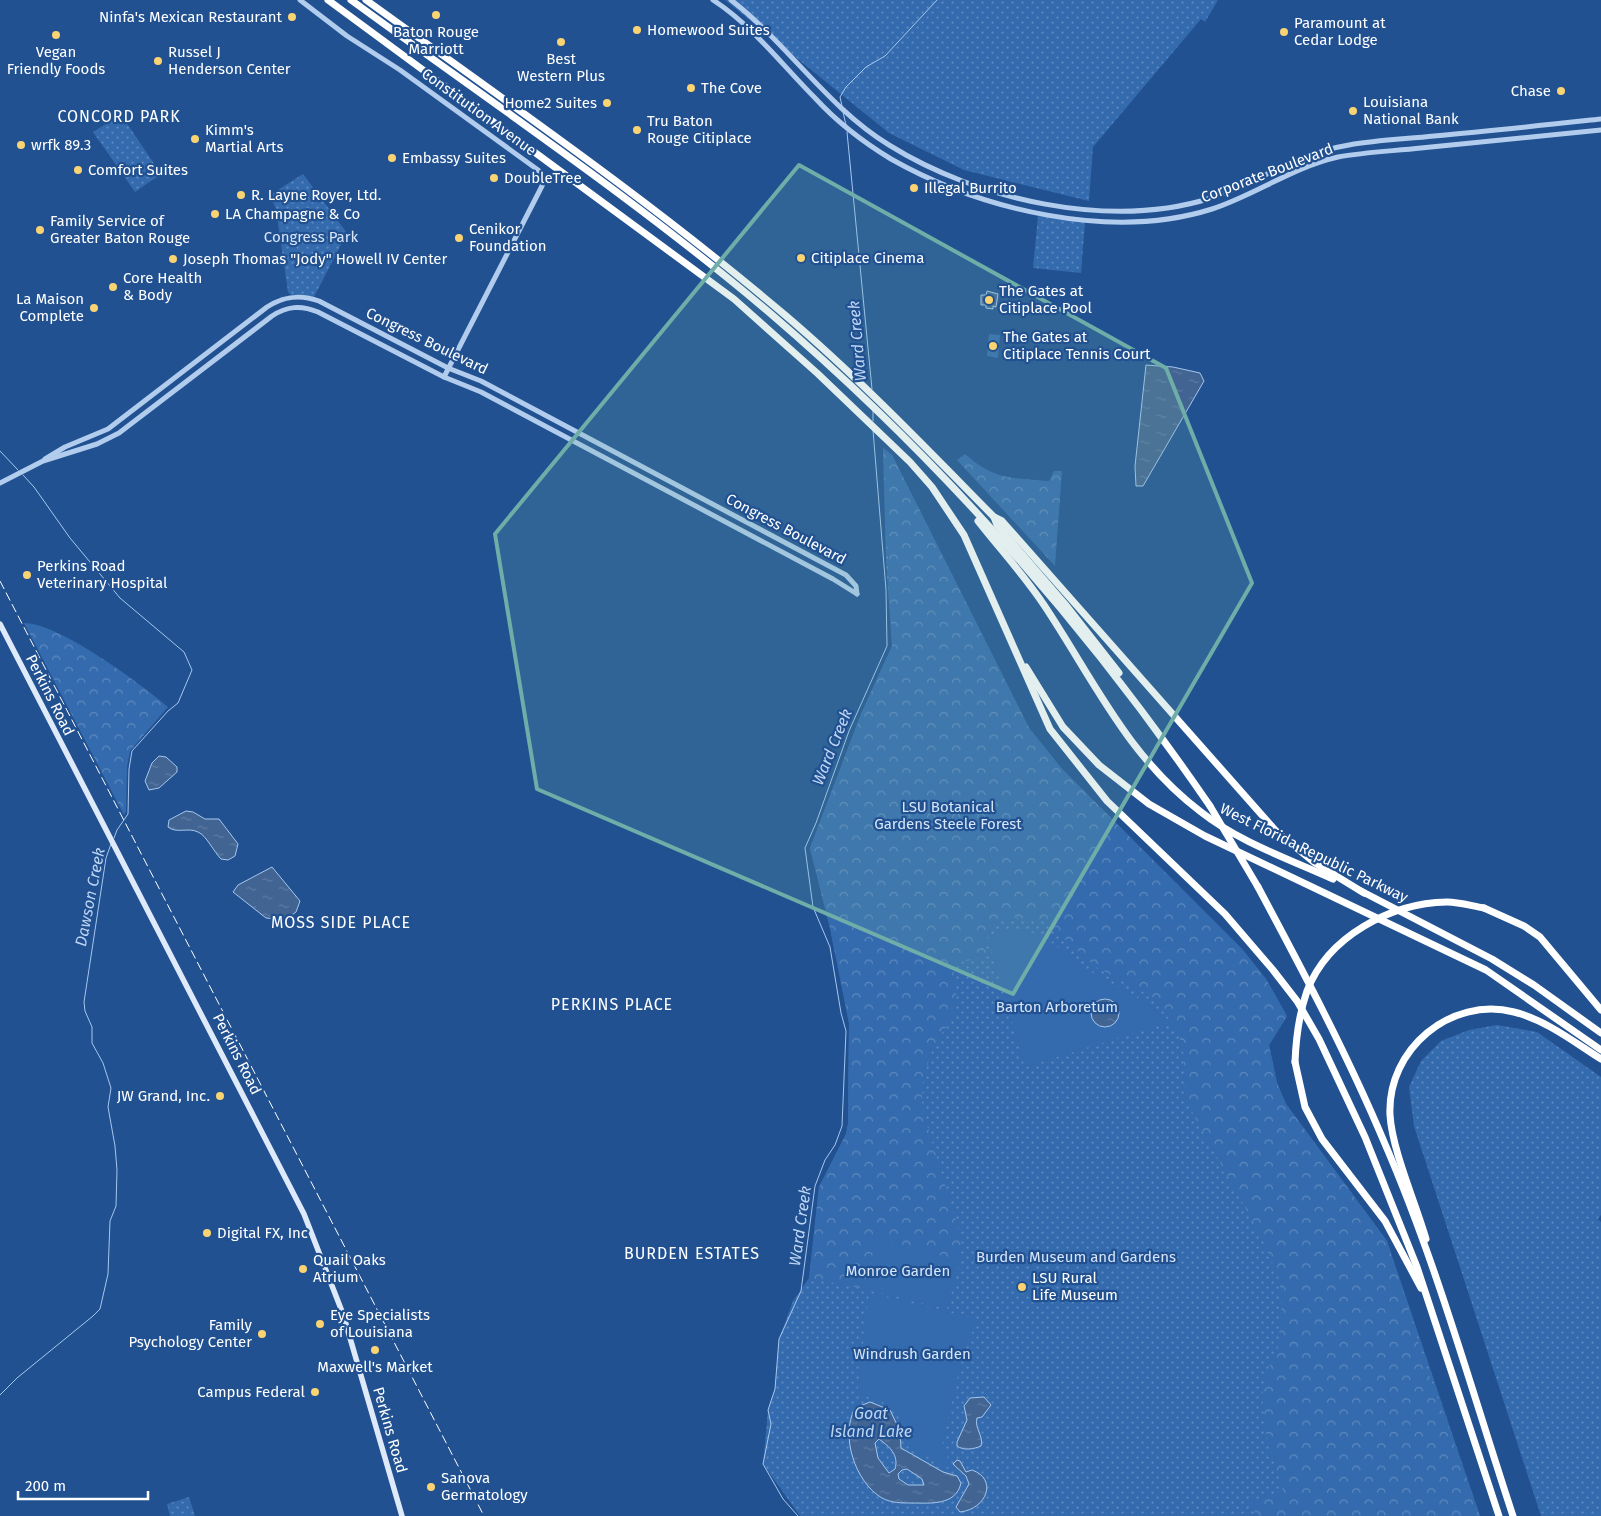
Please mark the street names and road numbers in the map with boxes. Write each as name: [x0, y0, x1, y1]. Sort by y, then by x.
street label: Constitution Avenue: [418, 64, 540, 160]
street label: Corporate Boulevard: [1199, 140, 1335, 206]
street label: Congress Boulevard: [363, 304, 491, 378]
street label: Congress Boulevard: [723, 490, 849, 568]
street label: Perkins Road: [22, 651, 78, 739]
street label: West Florida Republic Parkway: [1217, 800, 1412, 907]
street label: Perkins Road: [209, 1010, 265, 1098]
street label: Perkins Road: [369, 1385, 411, 1475]

